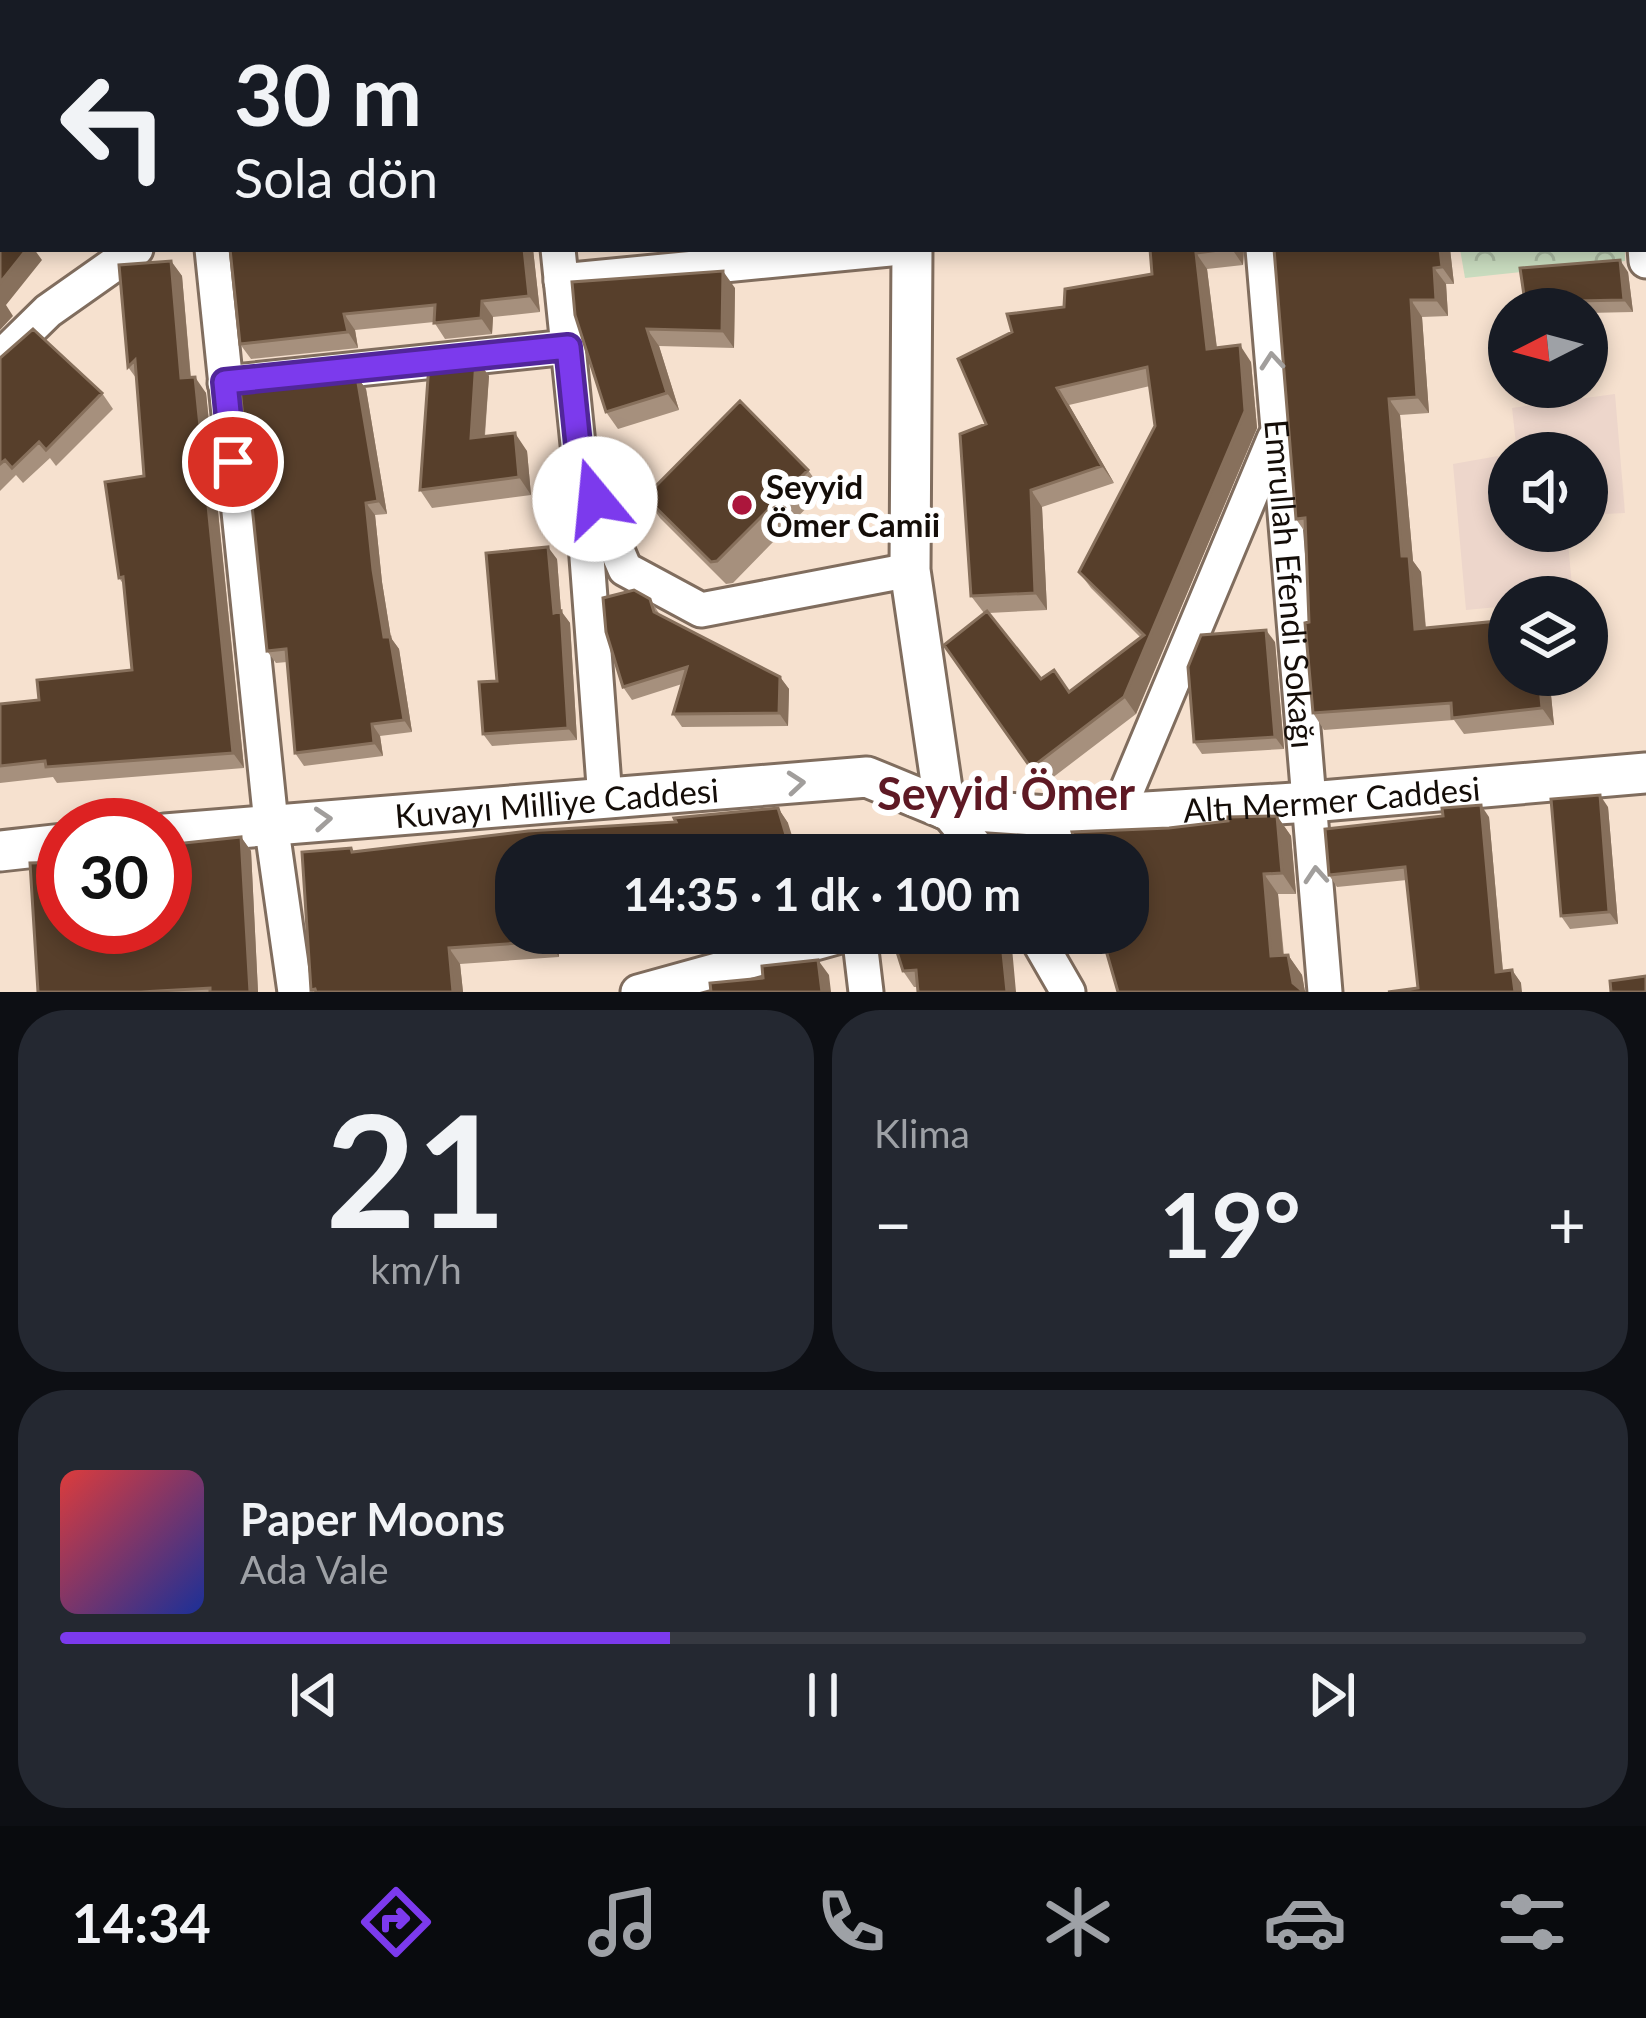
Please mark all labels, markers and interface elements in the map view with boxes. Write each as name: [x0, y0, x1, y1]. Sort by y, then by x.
text: 30 m: [234, 43, 422, 144]
icon: left: [36, 48, 192, 204]
text: Sola dön: [234, 145, 438, 210]
north arrow: [1488, 288, 1608, 408]
map controls: [1488, 288, 1608, 696]
one-way arrow: [1260, 351, 1285, 370]
pin: [182, 411, 284, 513]
street label: Emrullah Efendi Sokağı: [1257, 418, 1325, 750]
icon: arrive: [200, 429, 266, 495]
button: sound: [1488, 432, 1608, 552]
position arrow: [532, 436, 658, 562]
place label: Seyyid Ömer Camii: [766, 466, 940, 544]
marker: Seyyid Ömer Camii: [729, 492, 755, 518]
button: layers: [1488, 576, 1608, 696]
district label: Seyyid Ömer: [877, 766, 1135, 820]
street label: Altı Mermer Caddesi: [1182, 767, 1482, 830]
street label: Kuvayı Milliye Caddesi: [393, 769, 720, 835]
one-way arrow: [787, 770, 806, 796]
speed limit sign: 30: [36, 798, 192, 954]
one-way arrow: [314, 807, 333, 833]
one-way arrow: [1304, 865, 1329, 884]
text: 14:35 · 1 dk · 100 m: [623, 867, 1021, 921]
text: 21: [326, 1074, 506, 1261]
text: Klima: [874, 1110, 970, 1156]
text: 19°: [1159, 1169, 1301, 1277]
text: −: [874, 1184, 912, 1263]
text: +: [1548, 1184, 1586, 1263]
text: km/h: [370, 1246, 462, 1292]
text: Paper Moons: [240, 1492, 505, 1546]
text: Ada Vale: [240, 1546, 389, 1592]
icon: previous: [281, 1662, 347, 1728]
icon: pause: [790, 1662, 856, 1728]
icon: next: [1299, 1662, 1365, 1728]
icon: directions: [354, 1880, 438, 1964]
icon: music: [581, 1880, 665, 1964]
icon: phone: [809, 1880, 893, 1964]
icon: climate: [1036, 1880, 1120, 1964]
icon: car: [1263, 1880, 1347, 1964]
icon: filters: [1490, 1880, 1574, 1964]
text: 14:34: [72, 1890, 211, 1955]

